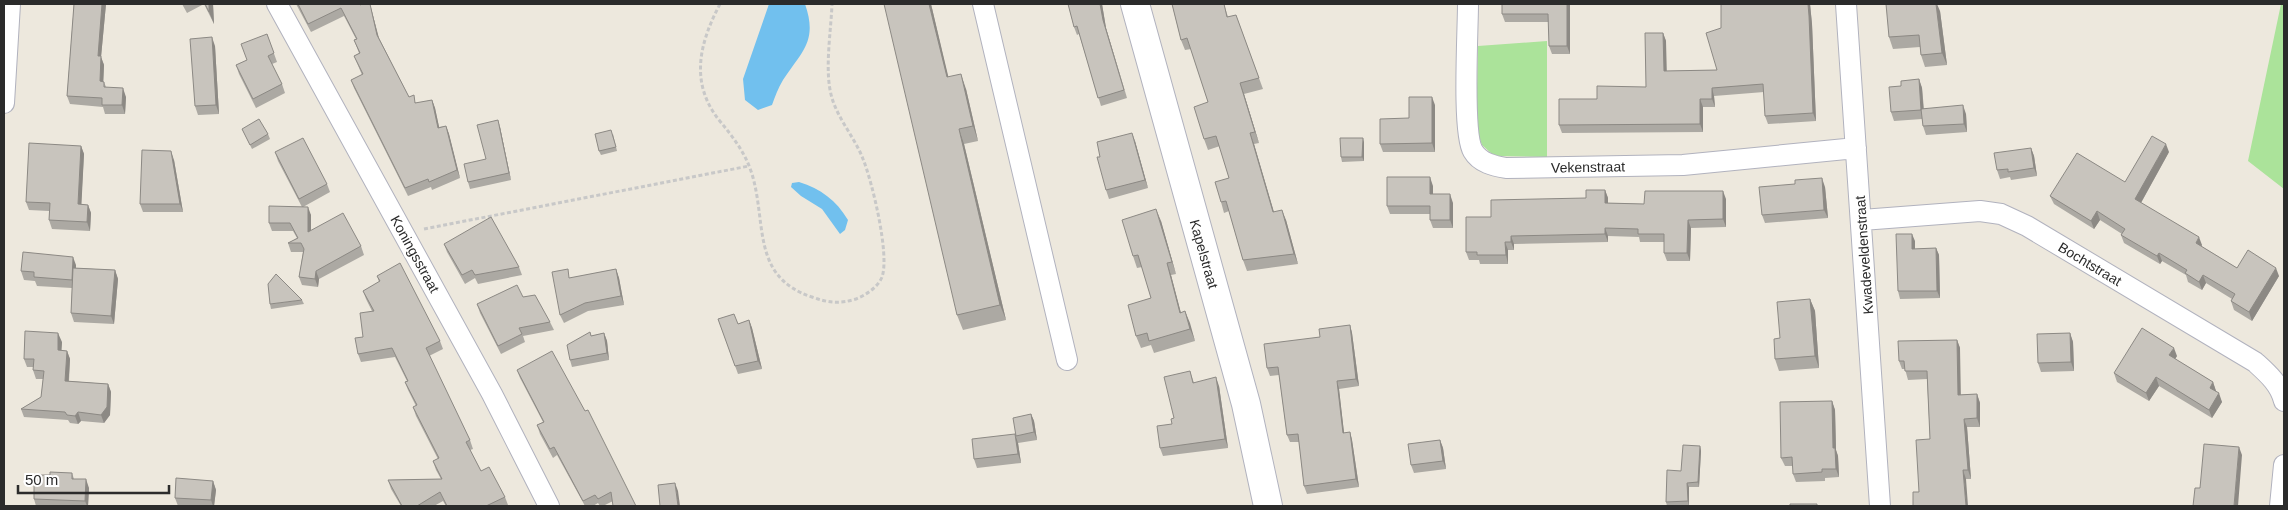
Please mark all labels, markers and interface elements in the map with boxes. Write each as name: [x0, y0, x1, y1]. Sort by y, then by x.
street label: Vekenstraat: [1551, 158, 1625, 176]
street label: Kwadeveldenstraat: [1852, 195, 1876, 315]
street label: Koningsstraat: [387, 213, 443, 295]
street label: Kapelstraat: [1187, 218, 1221, 290]
street label: Bochtstraat: [2056, 239, 2125, 289]
scale bar: [18, 462, 169, 494]
text: 50 m: [25, 471, 58, 488]

